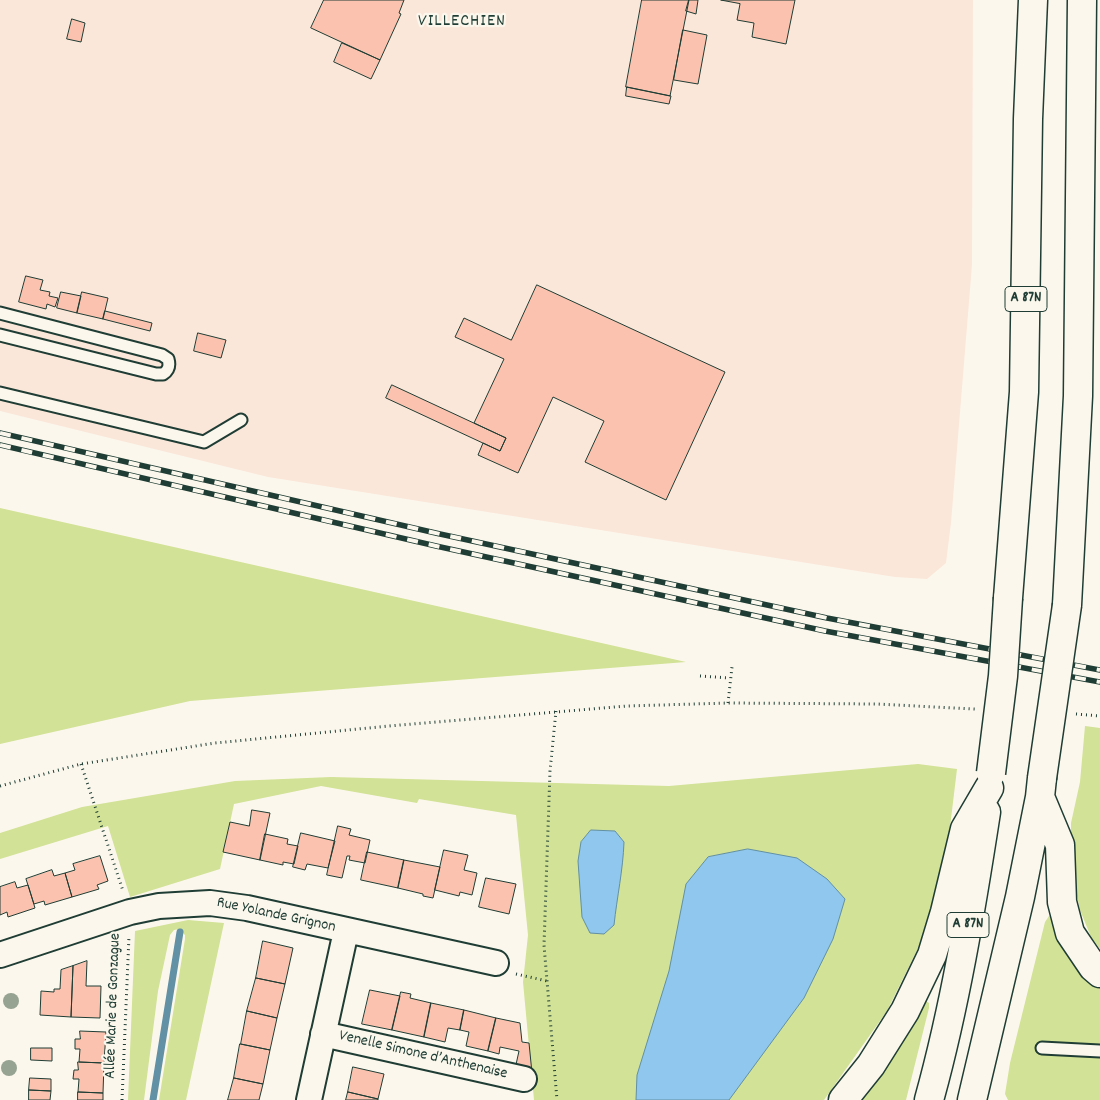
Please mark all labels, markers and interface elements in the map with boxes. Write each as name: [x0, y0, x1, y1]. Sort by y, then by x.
district label: VILLECHIEN: [417, 12, 507, 34]
road number: A 87N: [1005, 286, 1047, 312]
street label: Rue Yolande Grignon: [215, 894, 337, 938]
road number: A 87N: [947, 912, 989, 938]
street label: Allée Marie de Gonzague: [102, 933, 126, 1079]
street label: Venelle Simone d’Anthenaise: [337, 1027, 509, 1085]

